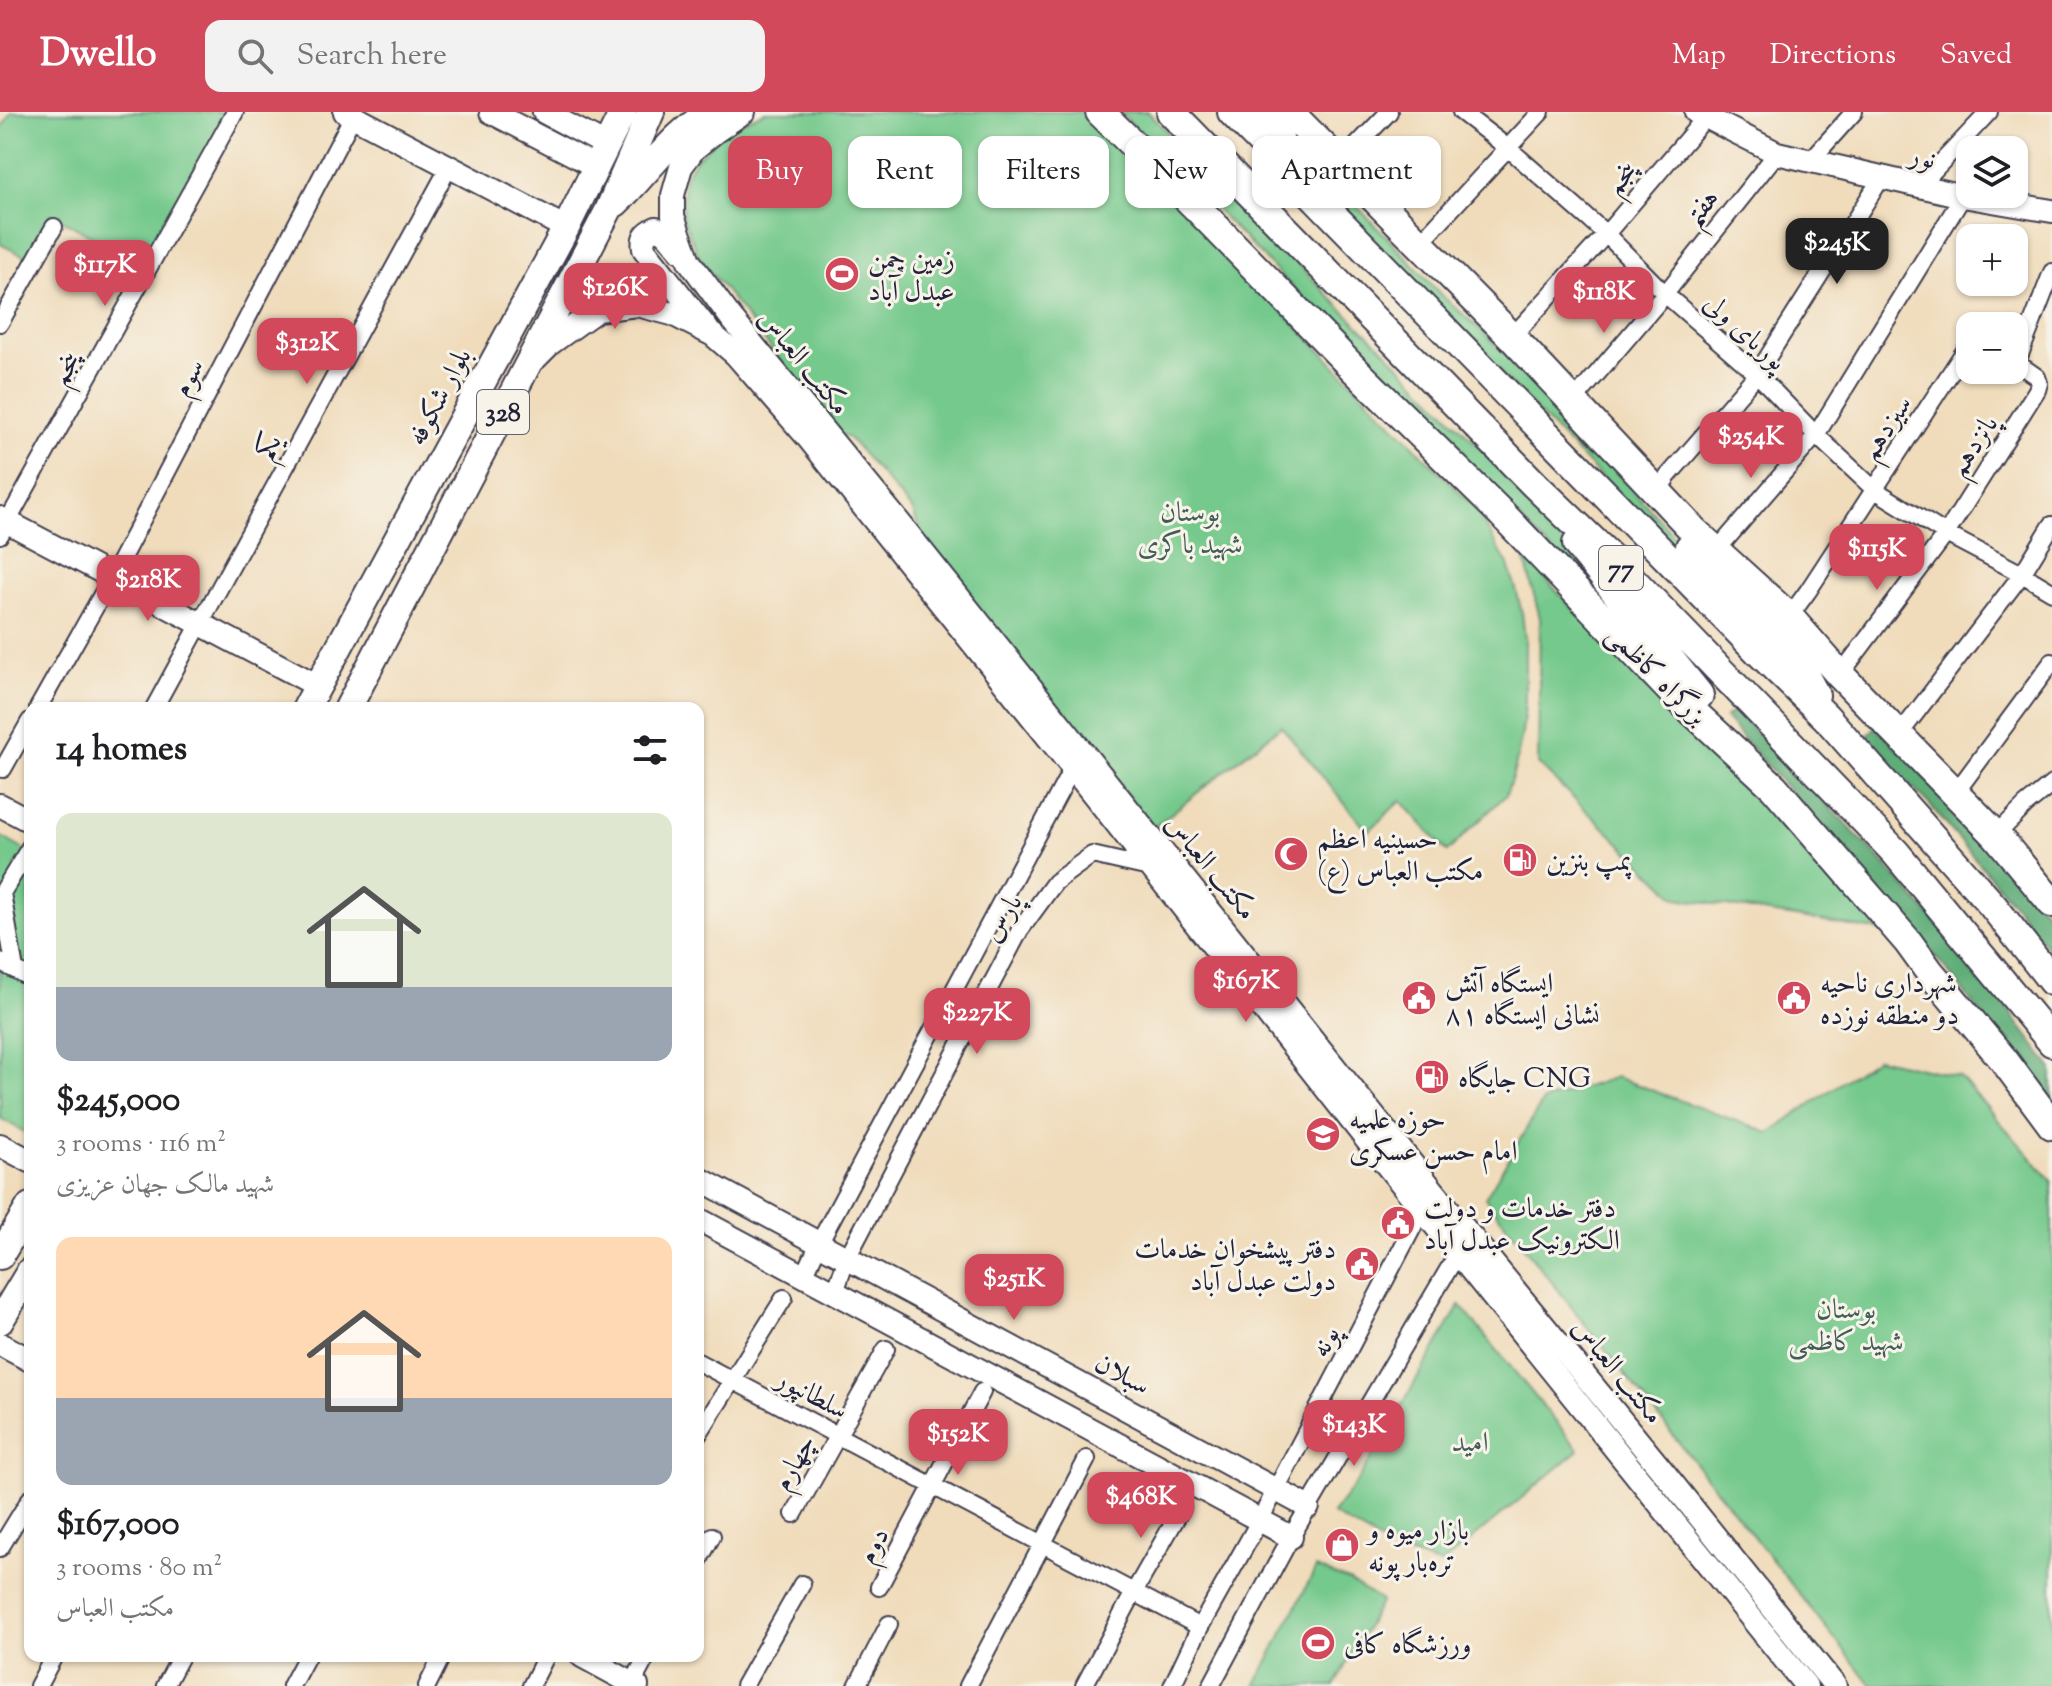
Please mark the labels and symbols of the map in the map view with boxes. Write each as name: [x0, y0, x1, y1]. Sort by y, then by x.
street label: نور: [1902, 136, 1940, 181]
street label: پنجم: [1596, 151, 1653, 207]
street label: هفتم: [1675, 181, 1734, 240]
pin: $245K: [1781, 218, 1893, 286]
pin: $117K: [49, 240, 161, 308]
place label: زمین چمن عبدل آباد: [868, 241, 955, 313]
sports icon: زمین چمن عبدل آباد: [823, 255, 861, 293]
pin: $126K: [559, 263, 671, 331]
pin: $118K: [1548, 267, 1660, 335]
street label: پوریای ولی: [1693, 285, 1796, 383]
street label: مکتب العباس: [747, 301, 858, 425]
pin: $312K: [251, 318, 363, 386]
street label: بلوار شکوفه: [398, 341, 483, 453]
street label: پنجم: [41, 343, 97, 396]
street label: سوم: [163, 352, 218, 406]
street label: سیزدهم: [1851, 388, 1927, 472]
road number: 328: [477, 390, 529, 434]
street label: پانزدهم: [1940, 406, 2014, 488]
pin: $254K: [1695, 412, 1807, 480]
street label: یکم: [246, 425, 297, 470]
park label: بوستان شهید باکری: [1137, 494, 1243, 566]
pin: $115K: [1821, 524, 1933, 592]
road number: 77: [1599, 546, 1643, 590]
pin: $218K: [92, 555, 204, 623]
street label: بزرگراه کاظمی: [1596, 616, 1716, 736]
street label: مکتب العباس: [1154, 806, 1265, 930]
place label: حسینیه اعظم مکتب العباس (ع): [1317, 821, 1483, 894]
mosque icon: حسینیه اعظم مکتب العباس (ع): [1272, 835, 1310, 873]
fuel station icon: پمپ بنزین: [1501, 841, 1539, 879]
place label: پمپ بنزین: [1546, 843, 1632, 883]
street label: پارس: [973, 885, 1035, 951]
pin: $167K: [1190, 956, 1302, 1024]
place label: ایستگاه آتش نشانی ایستگاه ۸۱: [1445, 965, 1600, 1037]
place label: شهرداری ناحیه دو منطقه نوزده: [1820, 965, 1959, 1037]
public building icon: ایستگاه آتش نشانی ایستگاه ۸۱: [1400, 979, 1438, 1017]
public building icon: شهرداری ناحیه دو منطقه نوزده: [1775, 979, 1813, 1017]
pin: $227K: [921, 988, 1033, 1056]
fuel station icon: جایگاه CNG: [1413, 1058, 1451, 1096]
place label: جایگاه CNG: [1458, 1060, 1591, 1100]
place label: حوزه علمیه امام حسن عسکری: [1349, 1101, 1518, 1175]
school or university icon: حوزه علمیه امام حسن عسکری: [1304, 1115, 1342, 1153]
place label: دفتر خدمات و دولت الکترونیک عبدل آباد: [1424, 1190, 1620, 1262]
public building icon: دفتر خدمات و دولت الکترونیک عبدل آباد: [1379, 1204, 1417, 1242]
place label: دفتر پیشخوان خدمات دولت عبدل آباد: [1134, 1231, 1336, 1303]
public building icon: دفتر پیشخوان خدمات دولت عبدل آباد: [1343, 1245, 1381, 1283]
pin: $251K: [958, 1254, 1070, 1322]
park label: بوستان شهید کاظمی: [1788, 1291, 1904, 1363]
street label: مکتب العباس: [1561, 1310, 1672, 1434]
street label: پونه: [1302, 1318, 1352, 1365]
street label: سبلان: [1087, 1344, 1157, 1407]
street label: سلطانپور: [766, 1359, 855, 1431]
pin: $143K: [1298, 1400, 1410, 1468]
pin: $152K: [902, 1409, 1014, 1477]
park label: امید: [1452, 1424, 1489, 1464]
street label: چهارم: [764, 1428, 829, 1500]
pin: $468K: [1085, 1472, 1197, 1540]
place label: بازار میوه و تره‌بار پونه: [1365, 1512, 1469, 1584]
street label: دوم: [848, 1521, 903, 1573]
shop icon: بازار میوه و تره‌بار پونه: [1323, 1526, 1361, 1564]
sports icon: ورزشگاه کافی: [1299, 1624, 1337, 1662]
place label: ورزشگاه کافی: [1344, 1626, 1471, 1666]

